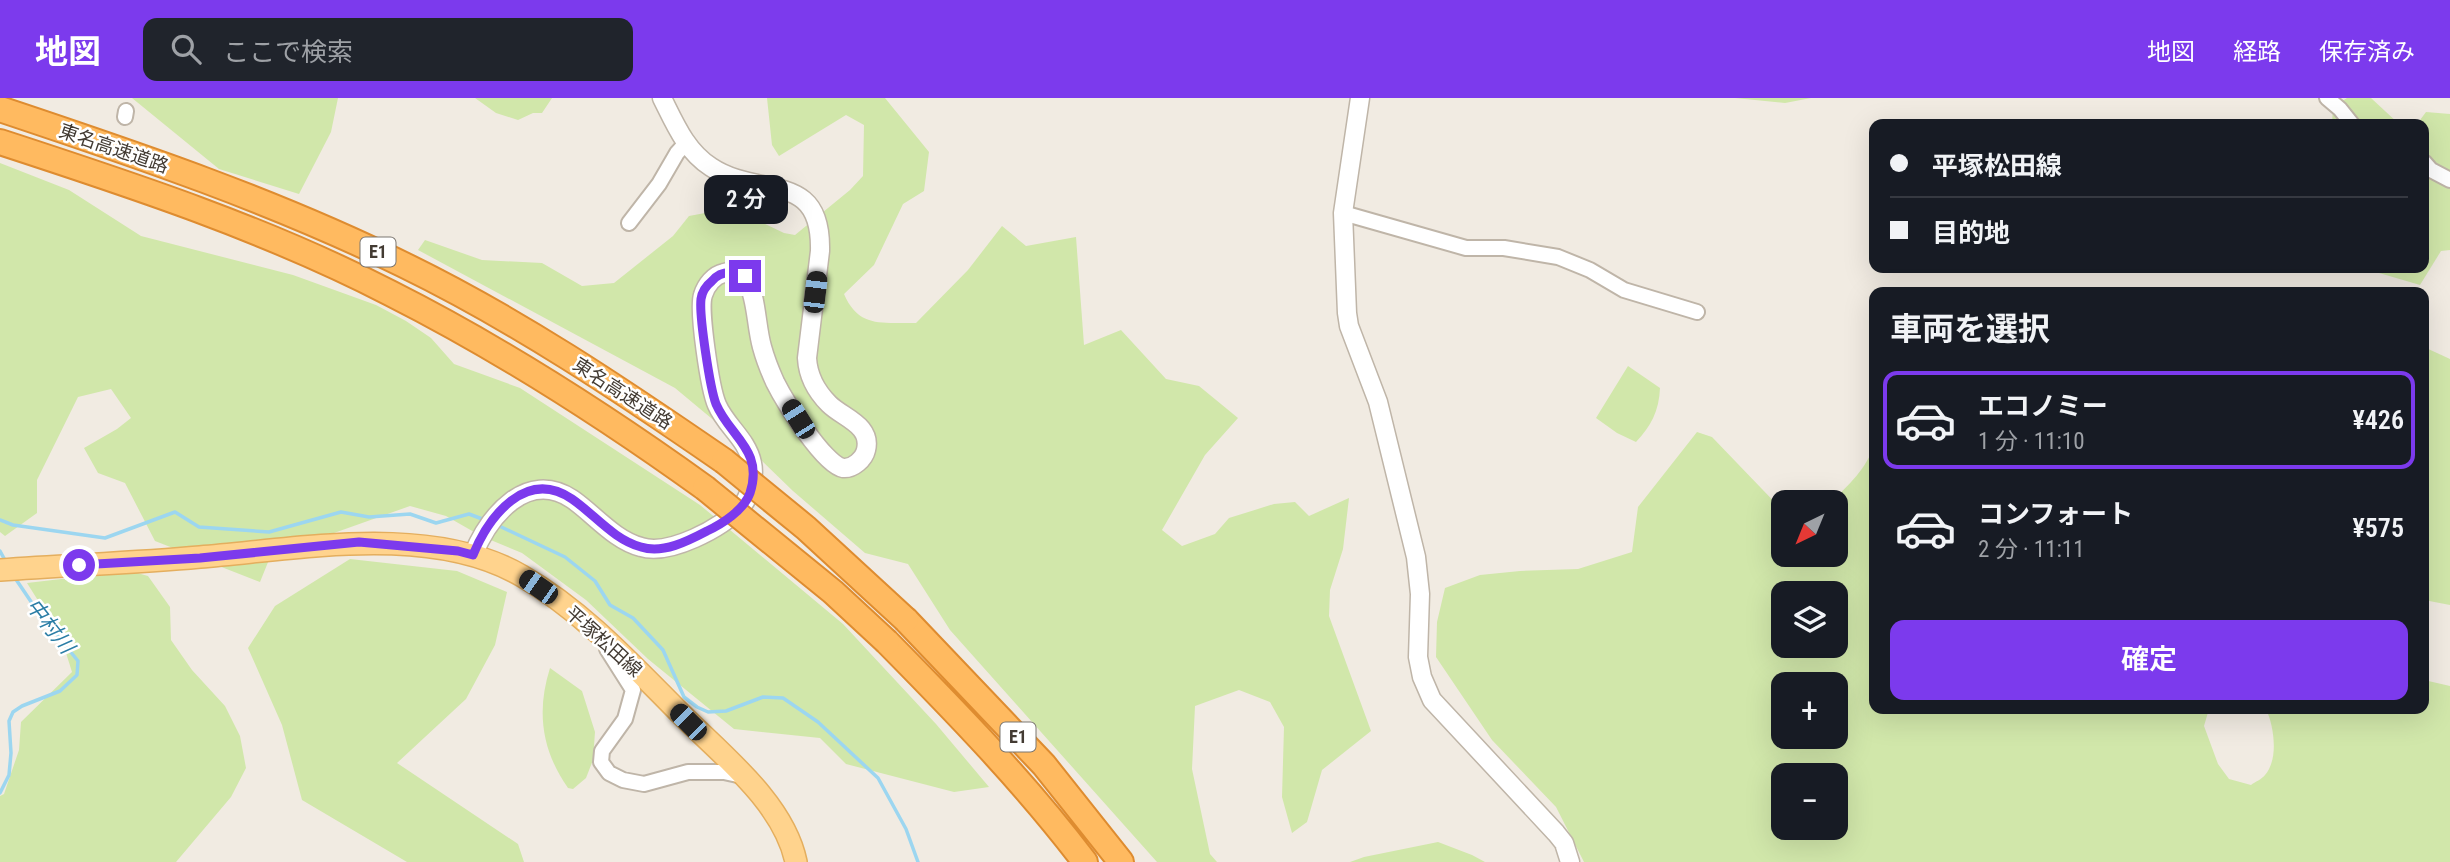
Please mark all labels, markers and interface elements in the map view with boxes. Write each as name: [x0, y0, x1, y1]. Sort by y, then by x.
search box: [143, 18, 633, 81]
icon: search: [167, 30, 205, 68]
text: 地図: [35, 32, 101, 71]
text: ここで検索: [223, 37, 353, 67]
text: 地図: [2147, 38, 2195, 66]
text: 経路: [2233, 38, 2281, 66]
text: 保存済み: [2319, 38, 2415, 66]
street label: 東名高速道路: [56, 119, 171, 178]
text: 平塚松田線: [1932, 151, 2062, 181]
callout: 2 分: [703, 174, 787, 223]
text: 2 分: [726, 186, 766, 213]
text: 目的地: [1932, 218, 2010, 248]
road number: E1: [360, 238, 396, 266]
route end: [729, 260, 761, 292]
car: [803, 270, 828, 314]
text: 車両を選択: [1890, 310, 2050, 348]
street label: 東名高速道路: [569, 353, 677, 434]
icon: car: [1894, 389, 1957, 452]
text: エコノミー: [1978, 391, 2108, 421]
car: [778, 396, 819, 442]
text: ¥426: [2352, 405, 2404, 435]
text: 1 分 · 11:10: [1978, 428, 2085, 455]
north arrow: [1771, 490, 1848, 567]
map controls: [1771, 490, 1848, 840]
icon: car: [1894, 497, 1957, 560]
text: コンフォート: [1978, 499, 2133, 529]
text: ¥575: [2352, 513, 2404, 543]
text: 2 分 · 11:11: [1978, 536, 2085, 563]
route start: [63, 549, 95, 581]
car: [515, 566, 562, 608]
button: layers: [1771, 581, 1848, 658]
water label: 中村川: [21, 594, 80, 660]
street label: 平塚松田線: [561, 601, 647, 682]
button: 確定: [1890, 620, 2408, 700]
button: +: [1771, 672, 1848, 749]
car: [666, 700, 711, 744]
road number: E1: [1000, 722, 1036, 752]
button: −: [1771, 763, 1848, 840]

